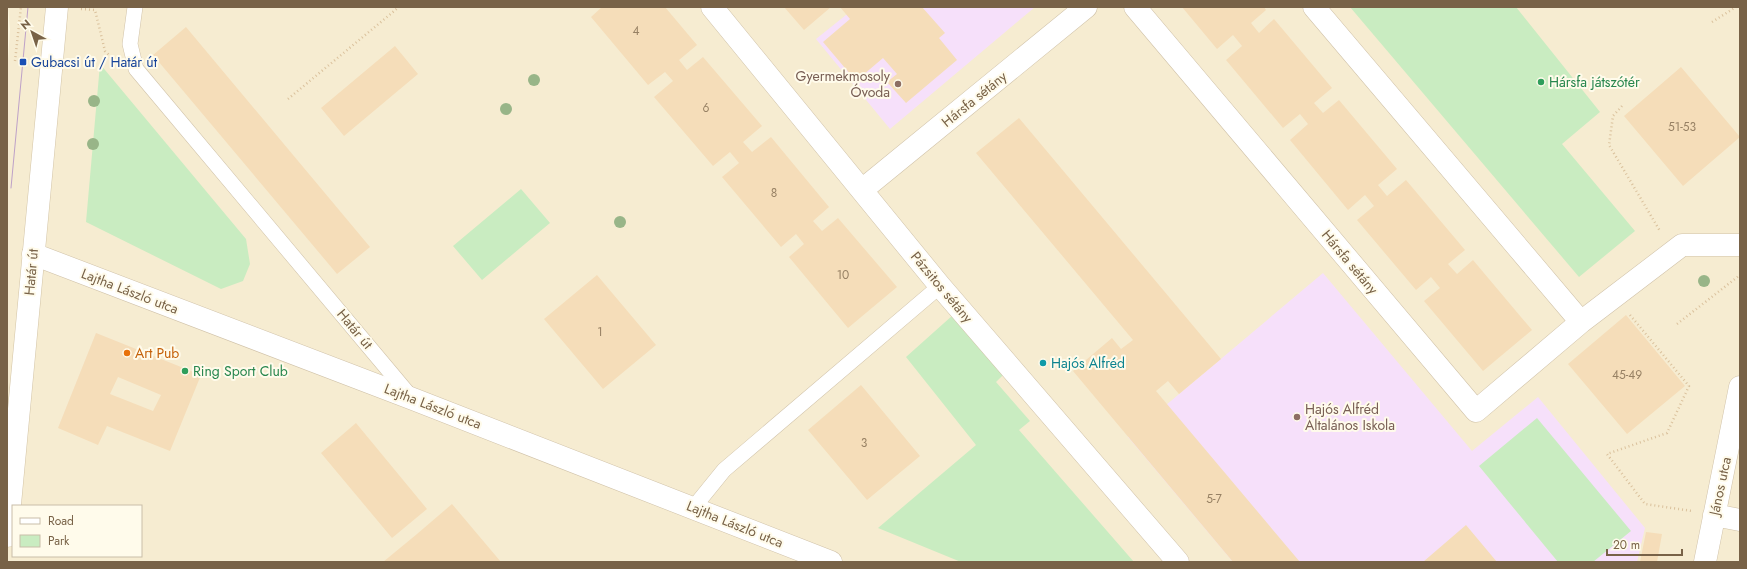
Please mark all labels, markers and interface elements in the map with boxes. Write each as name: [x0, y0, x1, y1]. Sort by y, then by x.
north arrow: [12, 12, 52, 52]
text: N: [17, 15, 34, 33]
house number: 4: [633, 22, 640, 40]
place label: Gubacsi út / Határ út: [31, 52, 158, 72]
marker: Gubacsi út / Határ út: [18, 57, 28, 67]
place label: Gyermekmosoly Óvoda: [795, 66, 891, 102]
street label: Hársfa sétány: [937, 66, 1011, 132]
place label: Hársfa játszótér: [1549, 72, 1640, 92]
marker: Hársfa játszótér: [1536, 77, 1546, 87]
marker: Gyermekmosoly Óvoda: [893, 79, 903, 89]
house number: 6: [703, 99, 710, 117]
house number: 51-53: [1668, 118, 1696, 136]
house number: 8: [771, 184, 777, 202]
street label: Hársfa sétány: [1317, 225, 1383, 299]
street label: Határ út: [19, 247, 43, 296]
street label: Pázsitos sétány: [906, 247, 978, 328]
street label: Lajtha László utca: [79, 263, 181, 319]
house number: 10: [837, 266, 849, 284]
street label: Határ út: [332, 305, 378, 354]
house number: 1: [597, 323, 603, 341]
place label: Art Pub: [135, 343, 179, 363]
marker: Art Pub: [122, 348, 132, 358]
place label: Hajós Alfréd: [1051, 353, 1125, 373]
marker: Hajós Alfréd: [1038, 358, 1048, 368]
place label: Ring Sport Club: [193, 361, 288, 381]
marker: Ring Sport Club: [180, 366, 190, 376]
house number: 45-49: [1612, 366, 1642, 384]
street label: Lajtha László utca: [382, 378, 484, 434]
place label: Hajós Alfréd Általános Iskola: [1305, 399, 1395, 435]
marker: Hajós Alfréd Általános Iskola: [1292, 412, 1302, 422]
house number: 3: [861, 434, 868, 452]
street label: János utca: [1704, 455, 1736, 519]
house number: 5-7: [1206, 490, 1222, 508]
street label: Lajtha László utca: [684, 496, 786, 552]
legend: [12, 505, 142, 557]
text: Road: [48, 512, 74, 530]
scale bar: [1607, 531, 1682, 557]
text: Park: [48, 532, 70, 550]
text: 20 m: [1613, 536, 1640, 554]

